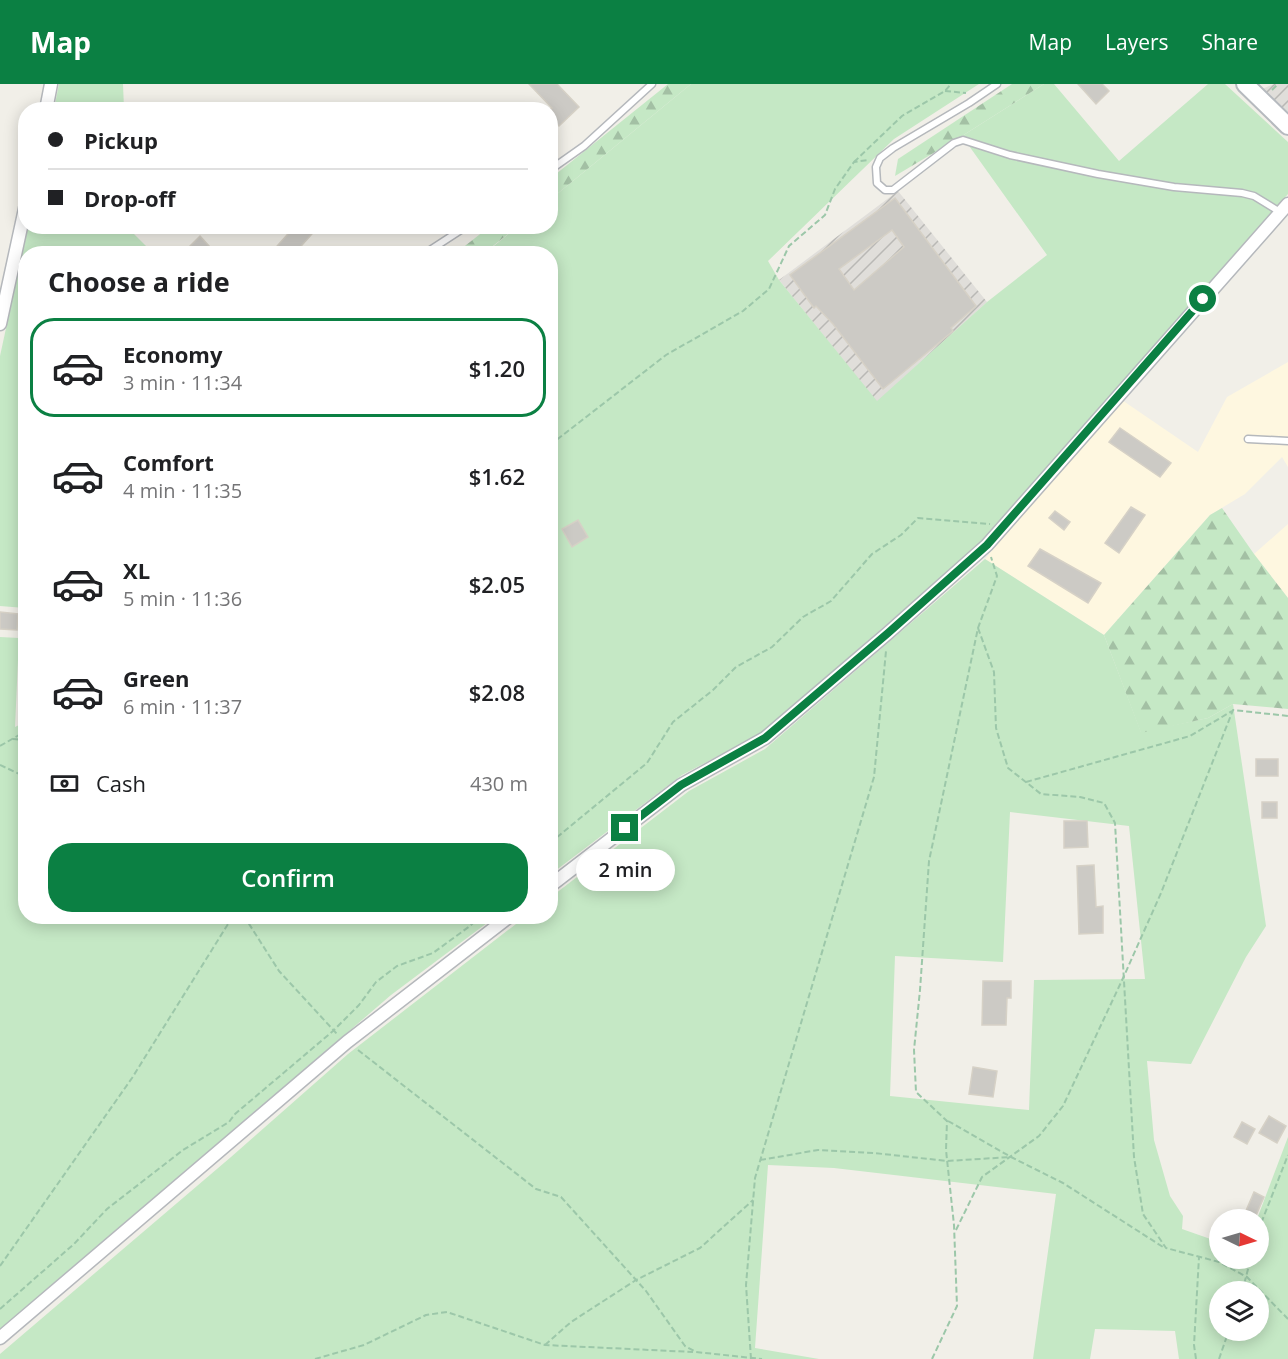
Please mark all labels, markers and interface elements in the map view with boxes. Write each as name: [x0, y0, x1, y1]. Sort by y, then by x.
text: Map: [30, 23, 91, 61]
text: Map: [1029, 28, 1072, 56]
text: Layers: [1105, 28, 1169, 56]
text: Share: [1202, 28, 1258, 56]
text: Pickup: [84, 125, 158, 155]
text: Drop-off: [84, 183, 176, 213]
text: Choose a ride: [48, 263, 230, 300]
route start: [1189, 285, 1216, 312]
text: Economy: [123, 339, 222, 369]
icon: car: [51, 341, 105, 395]
text: $1.20: [469, 353, 525, 383]
text: 3 min · 11:34: [123, 369, 242, 396]
text: Comfort: [123, 447, 214, 477]
icon: car: [51, 449, 105, 503]
text: $1.62: [469, 461, 525, 491]
text: 4 min · 11:35: [123, 477, 242, 504]
text: XL: [123, 555, 150, 585]
icon: car: [51, 557, 105, 611]
text: $2.05: [469, 569, 525, 599]
text: 5 min · 11:36: [123, 585, 242, 612]
text: Green: [123, 663, 189, 693]
icon: car: [51, 665, 105, 719]
text: $2.08: [469, 677, 525, 707]
text: 6 min · 11:37: [123, 693, 242, 720]
icon: cash: [48, 767, 81, 800]
text: Cash: [96, 768, 146, 798]
text: 430 m: [470, 770, 528, 797]
route end: [611, 814, 638, 841]
button: Confirm: [48, 843, 528, 912]
callout: 2 min: [576, 849, 674, 891]
text: 2 min: [599, 856, 653, 883]
north arrow: [1209, 1209, 1269, 1269]
map controls: [1209, 1209, 1269, 1341]
button: layers: [1209, 1281, 1269, 1341]

